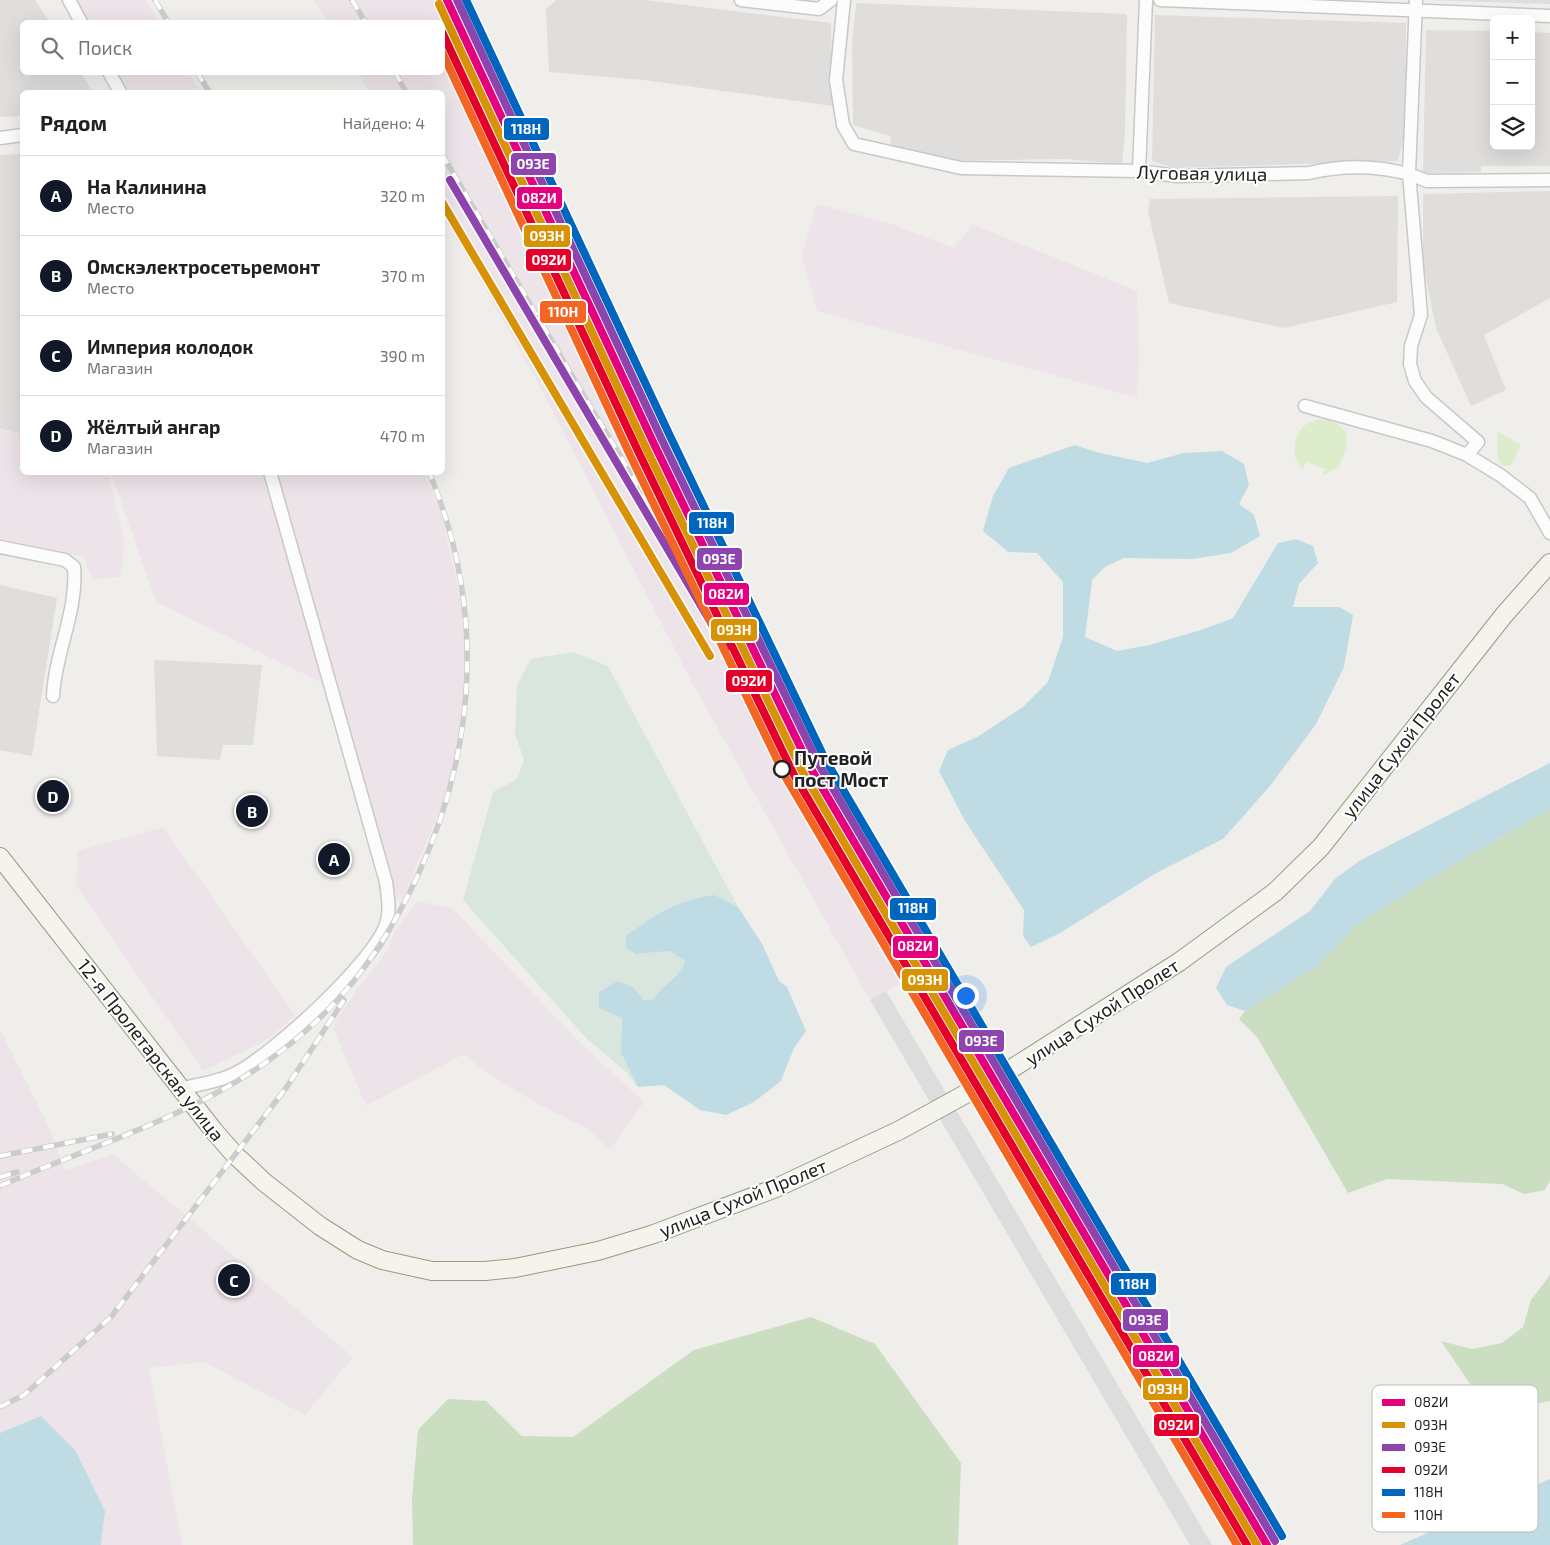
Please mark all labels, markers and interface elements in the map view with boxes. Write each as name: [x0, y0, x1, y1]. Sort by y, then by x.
map controls: [1490, 15, 1535, 150]
button: +: [1490, 15, 1535, 60]
search box: [20, 20, 445, 75]
icon: search: [38, 34, 66, 62]
text: Поиск: [78, 36, 132, 59]
button: −: [1490, 60, 1535, 105]
button: layers: [1490, 105, 1535, 150]
text: Рядом: [40, 110, 107, 135]
text: Найдено: 4: [342, 113, 425, 132]
line badge: 118Н: [503, 117, 550, 141]
text: 118Н: [511, 120, 541, 137]
line badge: 093Е: [510, 152, 557, 176]
text: 093Е: [516, 155, 550, 172]
street label: Луговая улица: [1137, 160, 1267, 186]
text: На Калинина: [87, 175, 207, 198]
text: A: [51, 186, 61, 205]
text: 320 m: [380, 186, 425, 205]
line badge: 082И: [516, 186, 563, 210]
text: 082И: [521, 189, 557, 206]
text: Место: [87, 198, 134, 217]
line badge: 093Н: [523, 224, 571, 248]
text: 093Н: [530, 227, 564, 244]
line badge: 092И: [525, 248, 572, 272]
text: 092И: [531, 251, 567, 268]
text: Омскэлектросетьремонт: [87, 255, 320, 278]
text: B: [51, 266, 61, 285]
text: 370 m: [381, 266, 425, 285]
text: Место: [87, 278, 134, 297]
line badge: 110Н: [539, 300, 587, 324]
text: 110Н: [548, 303, 578, 320]
text: Империя колодок: [87, 335, 253, 358]
text: C: [51, 346, 61, 365]
text: 390 m: [380, 346, 425, 365]
text: Магазин: [87, 358, 153, 377]
text: Жёлтый ангар: [87, 415, 221, 438]
text: D: [51, 426, 61, 445]
text: 470 m: [380, 426, 425, 445]
text: Магазин: [87, 438, 153, 457]
line badge: 118Н: [688, 511, 735, 535]
text: 118Н: [697, 514, 727, 531]
line badge: 093Е: [696, 547, 743, 571]
text: 093Е: [702, 550, 736, 567]
line badge: 082И: [703, 582, 750, 606]
text: 082И: [708, 585, 744, 602]
line badge: 093Н: [710, 618, 758, 642]
text: 093Н: [717, 621, 751, 638]
street label: улица Сухой Пролет: [1337, 667, 1465, 823]
line badge: 092И: [725, 669, 773, 693]
text: 092И: [731, 672, 767, 689]
place label: Путевой пост Мост: [794, 746, 889, 791]
marker: Путевой пост Мост: [773, 760, 791, 778]
pin: D: [37, 777, 69, 815]
pin: B: [236, 792, 268, 830]
pin: A: [318, 840, 350, 878]
line badge: 118Н: [889, 897, 937, 921]
text: 118Н: [898, 899, 928, 916]
line badge: 082И: [892, 935, 939, 959]
text: 082И: [897, 937, 933, 954]
street label: улица Сухой Пролет: [1021, 953, 1183, 1071]
street label: 12-я Пролетарская улица: [72, 954, 230, 1146]
line badge: 093Н: [901, 968, 949, 992]
text: 093Н: [908, 971, 942, 988]
your location: [953, 983, 979, 1009]
line badge: 093Е: [958, 1029, 1005, 1053]
text: 093Е: [964, 1032, 998, 1049]
street label: улица Сухой Пролет: [656, 1153, 830, 1243]
pin: C: [218, 1261, 250, 1299]
line badge: 118Н: [1110, 1272, 1157, 1296]
text: 118Н: [1119, 1275, 1149, 1292]
line badge: 093Е: [1122, 1308, 1169, 1332]
text: 093Е: [1128, 1311, 1162, 1328]
line badge: 082И: [1132, 1344, 1180, 1368]
text: 082И: [1138, 1347, 1174, 1364]
line badge: 093Н: [1142, 1377, 1189, 1401]
text: 093Н: [1148, 1380, 1182, 1397]
legend: [1372, 1385, 1538, 1532]
text: 082И: [1414, 1393, 1448, 1410]
line badge: 092И: [1153, 1413, 1200, 1437]
text: 092И: [1158, 1416, 1194, 1433]
text: 093Н: [1414, 1416, 1448, 1433]
text: 093Е: [1414, 1438, 1446, 1455]
text: 092И: [1414, 1461, 1448, 1478]
text: 118Н: [1414, 1483, 1443, 1500]
text: 110Н: [1414, 1506, 1443, 1523]

